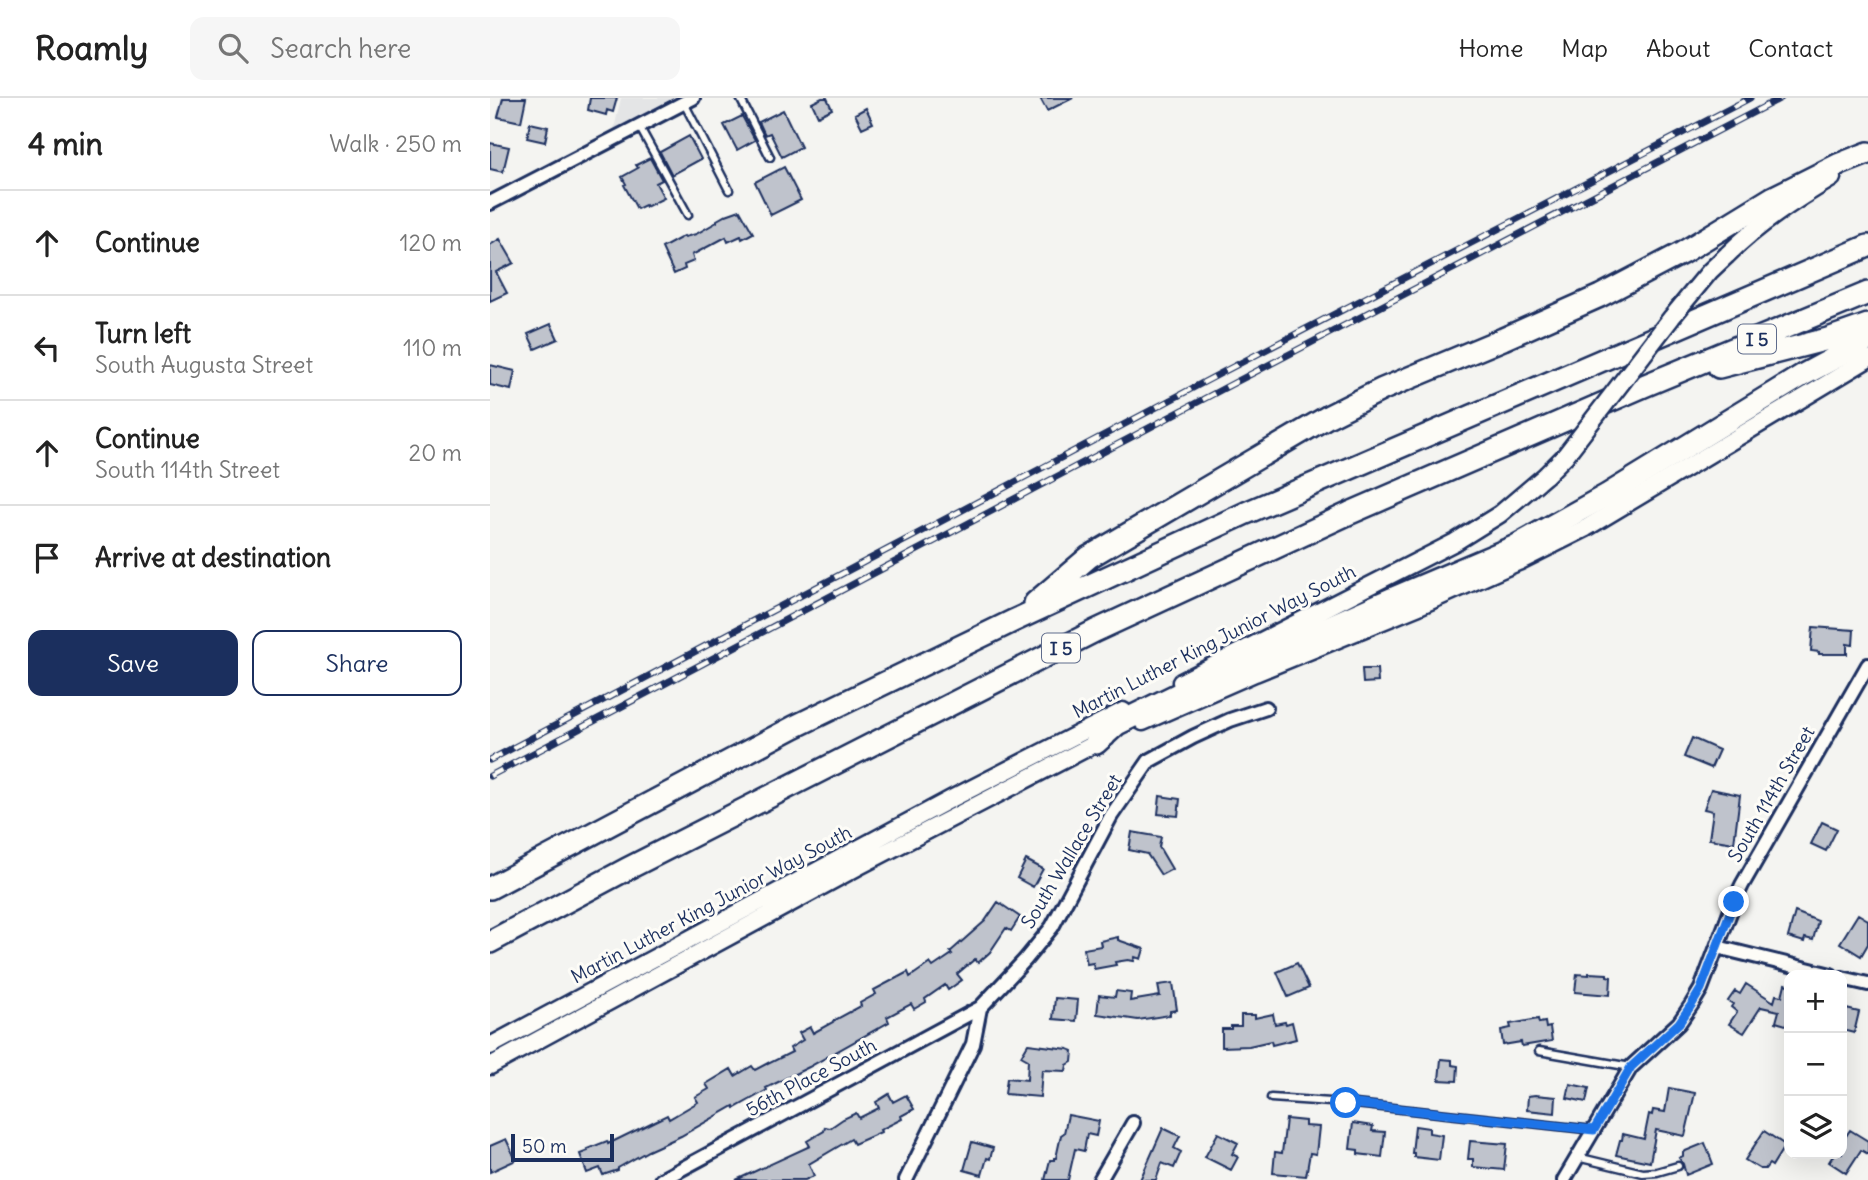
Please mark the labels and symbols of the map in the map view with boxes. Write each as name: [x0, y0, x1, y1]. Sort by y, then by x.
road number: I 5: [1738, 325, 1776, 354]
street label: Martin Luther King Junior Way South: [1068, 559, 1360, 723]
road number: I 5: [1042, 634, 1080, 662]
street label: South 114th Street: [1722, 722, 1820, 866]
street label: South Wallace Street: [1015, 769, 1127, 933]
street label: Martin Luther King Junior Way South: [566, 820, 856, 988]
route end: [1718, 886, 1749, 917]
street label: 56th Place South: [742, 1033, 880, 1121]
route start: [1330, 1087, 1361, 1118]
scale bar: [511, 1131, 614, 1163]

